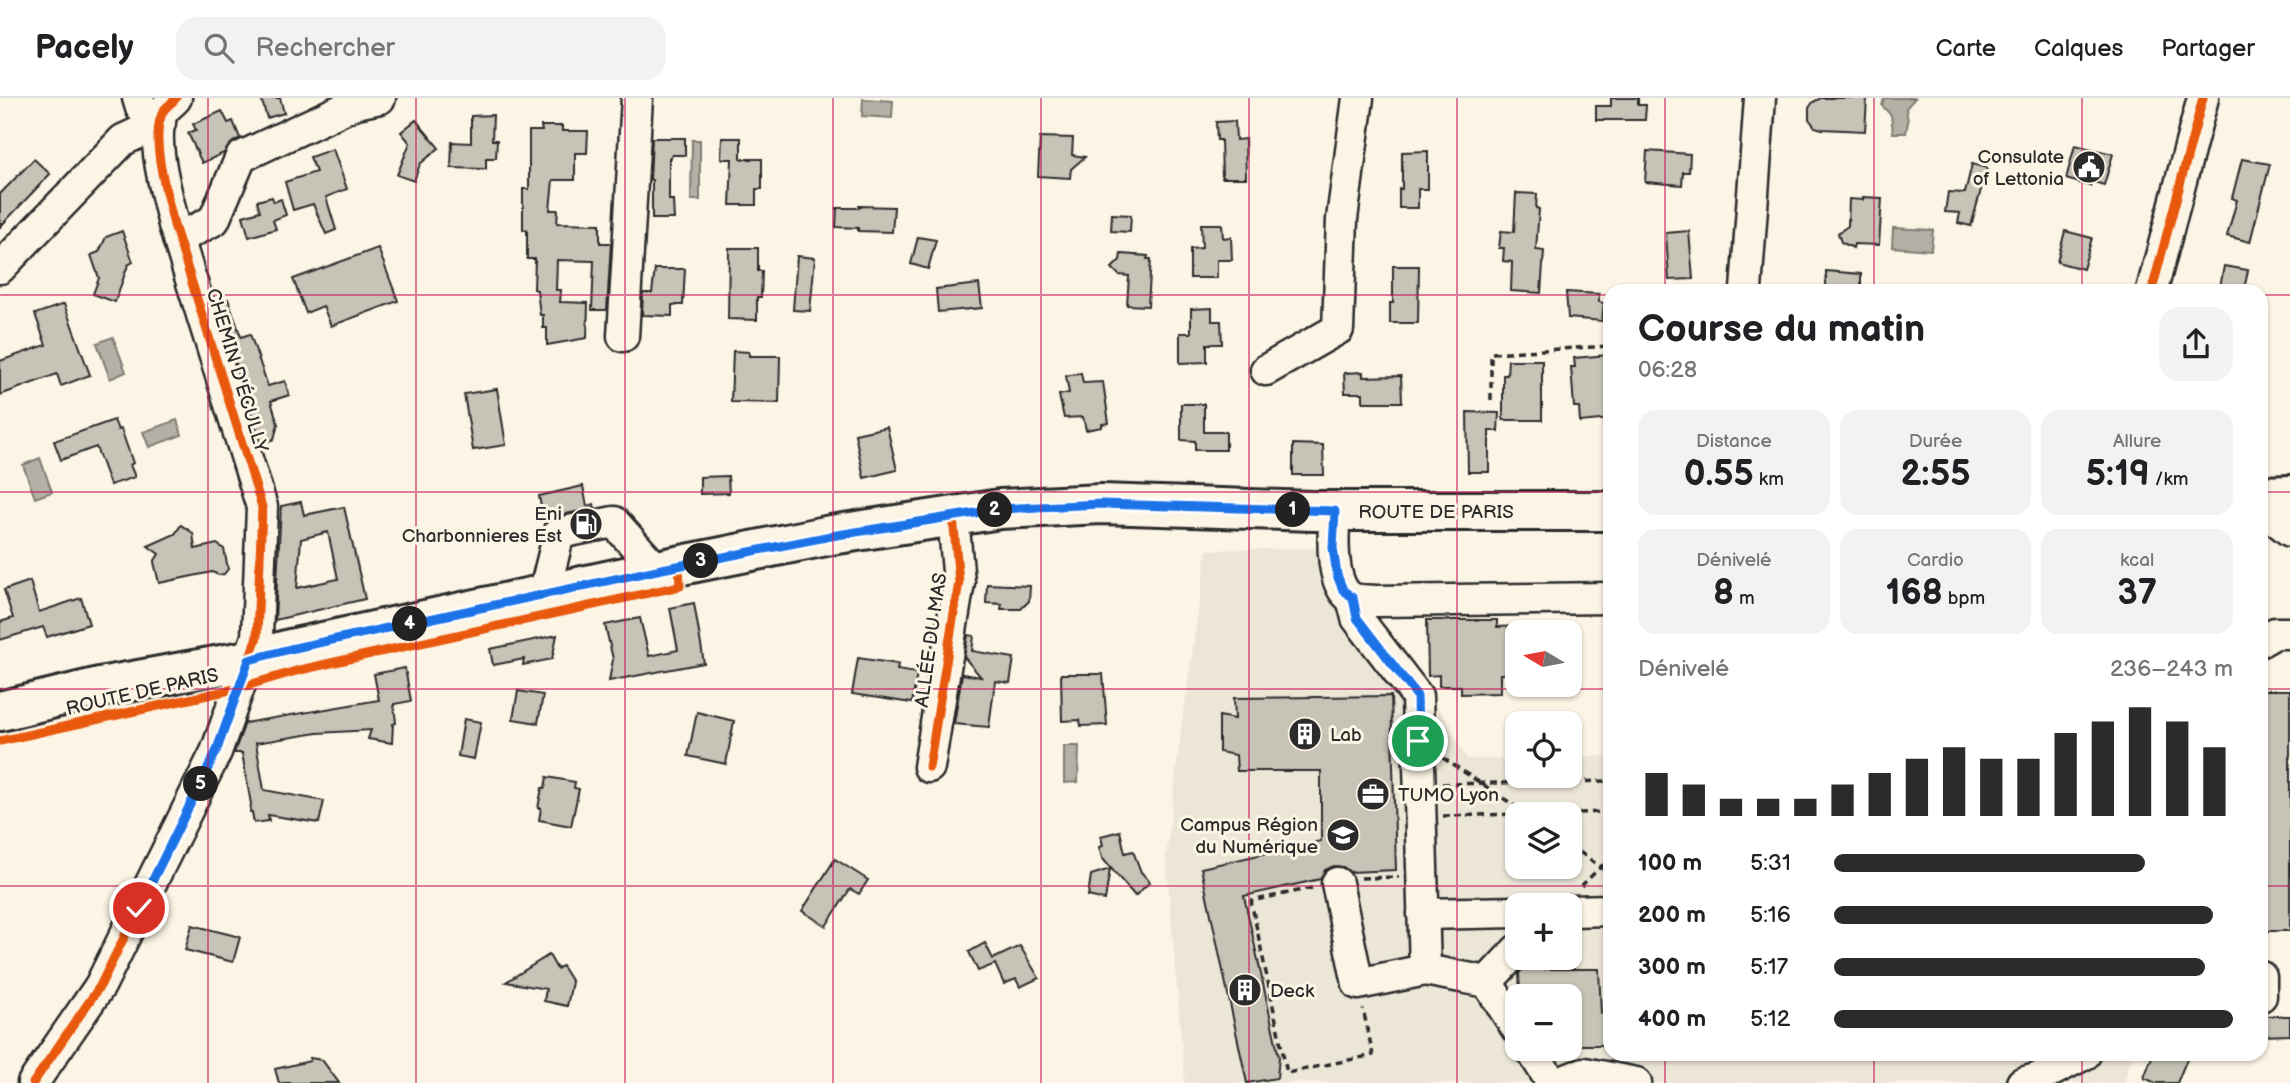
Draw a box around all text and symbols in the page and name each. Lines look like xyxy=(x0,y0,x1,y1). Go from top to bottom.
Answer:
search box xyxy=(176,17,666,80)
text: Pacely xyxy=(35,28,134,68)
icon: search xyxy=(200,29,238,67)
text: Rechercher xyxy=(256,33,395,64)
text: Carte xyxy=(1936,34,1996,63)
text: Calques xyxy=(2034,34,2123,63)
text: Partager xyxy=(2161,34,2255,63)
place label: Consulate of Lettonia xyxy=(1973,146,2064,191)
public building icon: Consulate of Lettonia xyxy=(2070,148,2108,186)
street label: CHEMIN D'ÉCULLY xyxy=(201,285,274,456)
text: Course du matin xyxy=(1638,307,1925,352)
button: share xyxy=(2159,307,2233,381)
text: 06:28 xyxy=(1638,356,1697,384)
text: Distance xyxy=(1696,430,1772,453)
text: Durée xyxy=(1909,430,1962,453)
text: Allure xyxy=(2113,430,2161,453)
text: 0.55 xyxy=(1684,453,1754,496)
text: 2:55 xyxy=(1901,453,1970,496)
text: 5:19 xyxy=(2086,453,2150,496)
text: km xyxy=(1754,468,1784,491)
text: /km xyxy=(2150,468,2188,491)
pin: 2 xyxy=(978,492,1012,528)
pin: 1 xyxy=(1276,492,1310,528)
text: 2 xyxy=(989,498,1000,521)
text: 1 xyxy=(1289,498,1297,521)
street label: ROUTE DE PARIS xyxy=(1358,501,1514,524)
place label: Eni Charbonnieres Est xyxy=(402,503,562,548)
fuel station icon: Eni Charbonnieres Est xyxy=(567,505,605,543)
pin: 3 xyxy=(684,544,718,578)
text: 3 xyxy=(695,549,706,572)
text: Dénivelé xyxy=(1696,549,1771,572)
text: Cardio xyxy=(1907,549,1964,572)
text: kcal xyxy=(2120,549,2154,572)
street label: ALLÉE DU MAS xyxy=(910,571,952,709)
text: 8 xyxy=(1713,572,1734,615)
text: 168 xyxy=(1886,572,1943,615)
text: 37 xyxy=(2117,572,2157,615)
text: m xyxy=(1734,587,1755,610)
text: bpm xyxy=(1943,587,1985,610)
pin: 4 xyxy=(392,606,428,642)
text: 4 xyxy=(404,612,415,635)
north arrow xyxy=(1505,620,1582,696)
map controls xyxy=(1505,620,1582,1061)
text: Dénivelé xyxy=(1638,655,1729,683)
text: 236–243 m xyxy=(2110,655,2233,683)
street label: ROUTE DE PARIS xyxy=(64,664,221,721)
pin xyxy=(1388,711,1448,771)
button: locate xyxy=(1505,711,1582,788)
building icon: Lab xyxy=(1286,715,1324,753)
icon: arrive xyxy=(1399,722,1437,760)
place label: Lab xyxy=(1330,724,1362,747)
pin: 5 xyxy=(184,766,218,802)
text: 5 xyxy=(195,772,206,795)
office icon: TUMO Lyon xyxy=(1354,775,1392,813)
place label: TUMO Lyon xyxy=(1398,784,1499,807)
button: layers xyxy=(1505,802,1582,879)
place label: Campus Région du Numérique xyxy=(1180,814,1318,859)
school or university icon: Campus Région du Numérique xyxy=(1324,816,1362,854)
text: 100 m xyxy=(1638,849,1702,877)
text: 5:31 xyxy=(1750,849,1791,877)
pin xyxy=(109,878,169,938)
icon: check xyxy=(120,889,158,927)
button: + xyxy=(1505,893,1582,970)
text: 200 m xyxy=(1638,901,1706,929)
text: 5:16 xyxy=(1750,901,1791,929)
text: 300 m xyxy=(1638,953,1706,981)
text: 5:17 xyxy=(1750,953,1788,981)
building icon: Deck xyxy=(1226,971,1264,1009)
place label: Deck xyxy=(1270,980,1315,1003)
button: − xyxy=(1505,984,1582,1061)
text: 400 m xyxy=(1638,1005,1706,1033)
text: 5:12 xyxy=(1750,1005,1790,1033)

